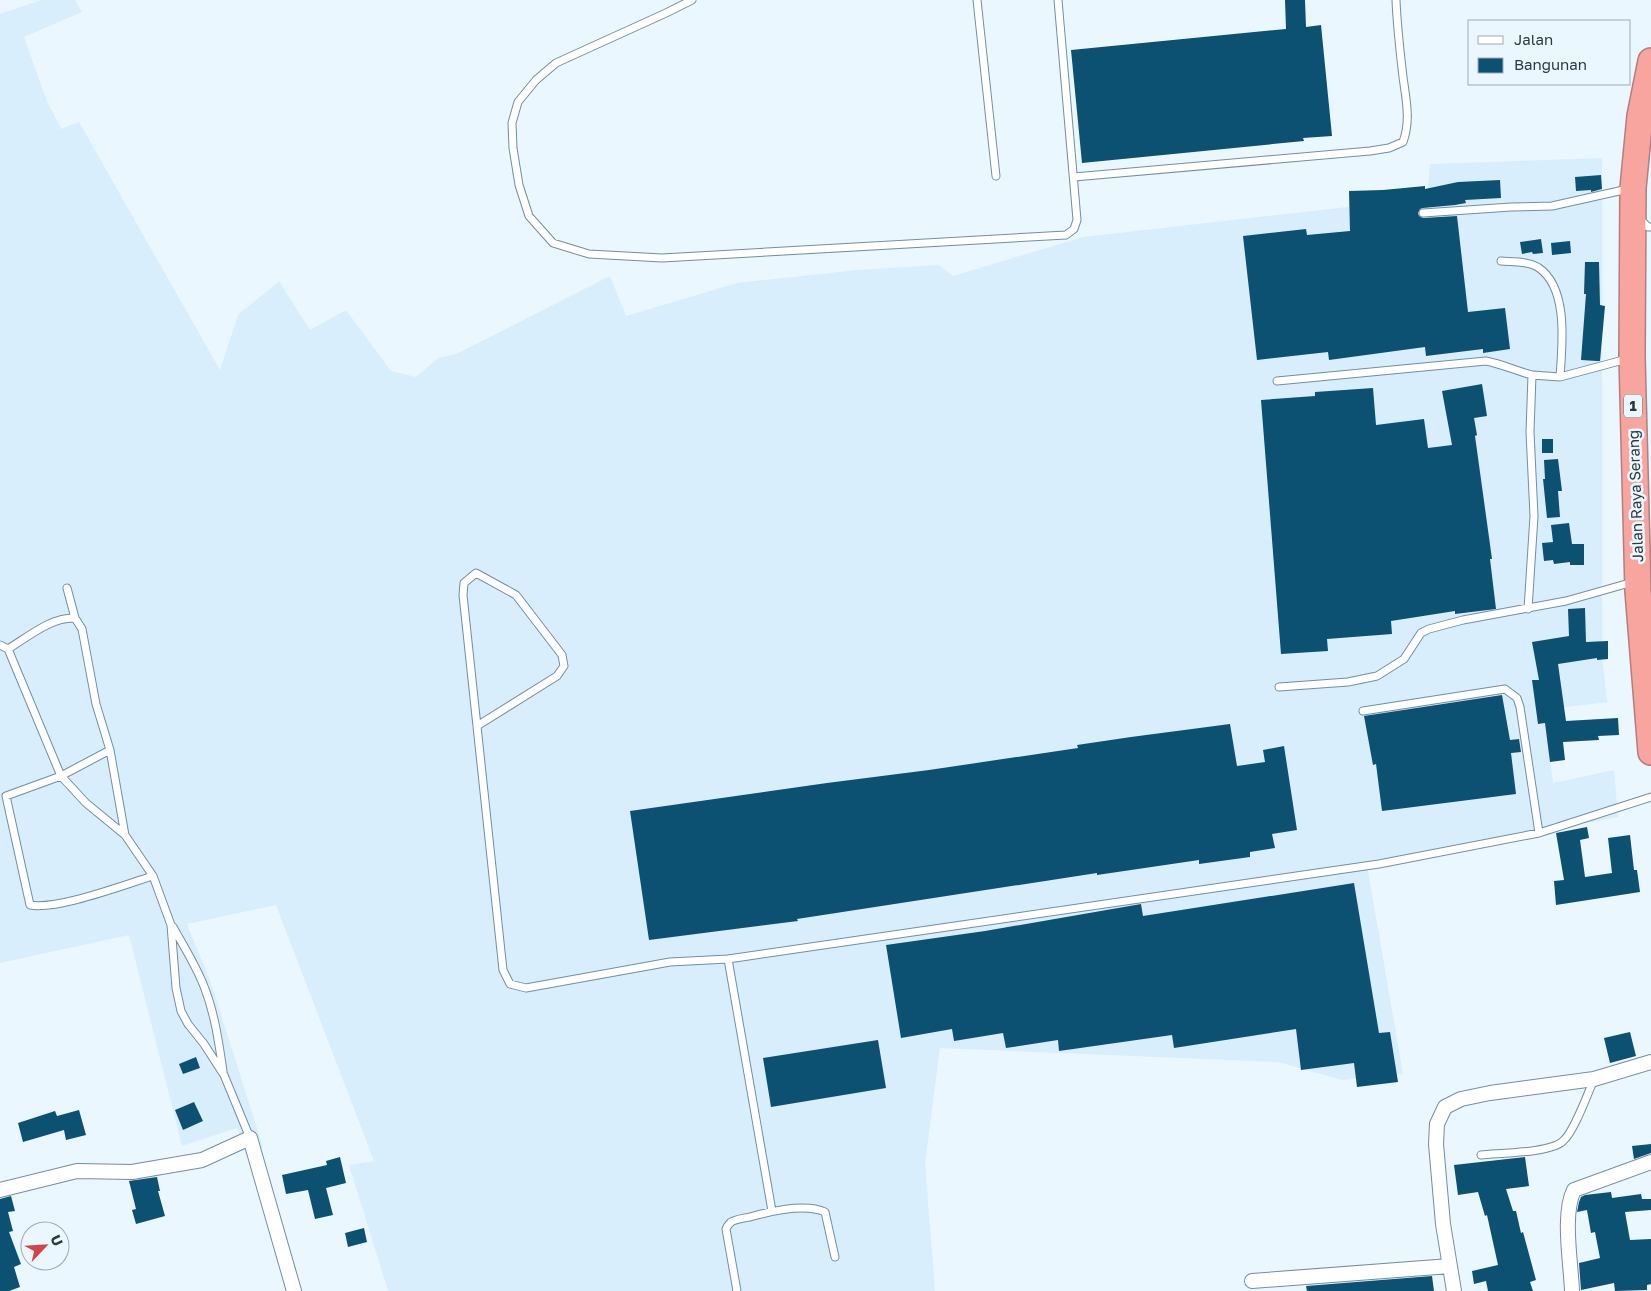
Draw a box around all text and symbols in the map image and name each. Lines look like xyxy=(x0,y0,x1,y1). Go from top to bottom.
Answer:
legend xyxy=(1468,20,1631,85)
text: Jalan xyxy=(1514,30,1553,48)
text: Bangunan xyxy=(1514,55,1587,73)
road number: 1 xyxy=(1624,394,1642,418)
street label: Jalan Raya Serang xyxy=(1624,430,1646,563)
north arrow xyxy=(20,1221,70,1271)
text: U xyxy=(47,1232,67,1249)

